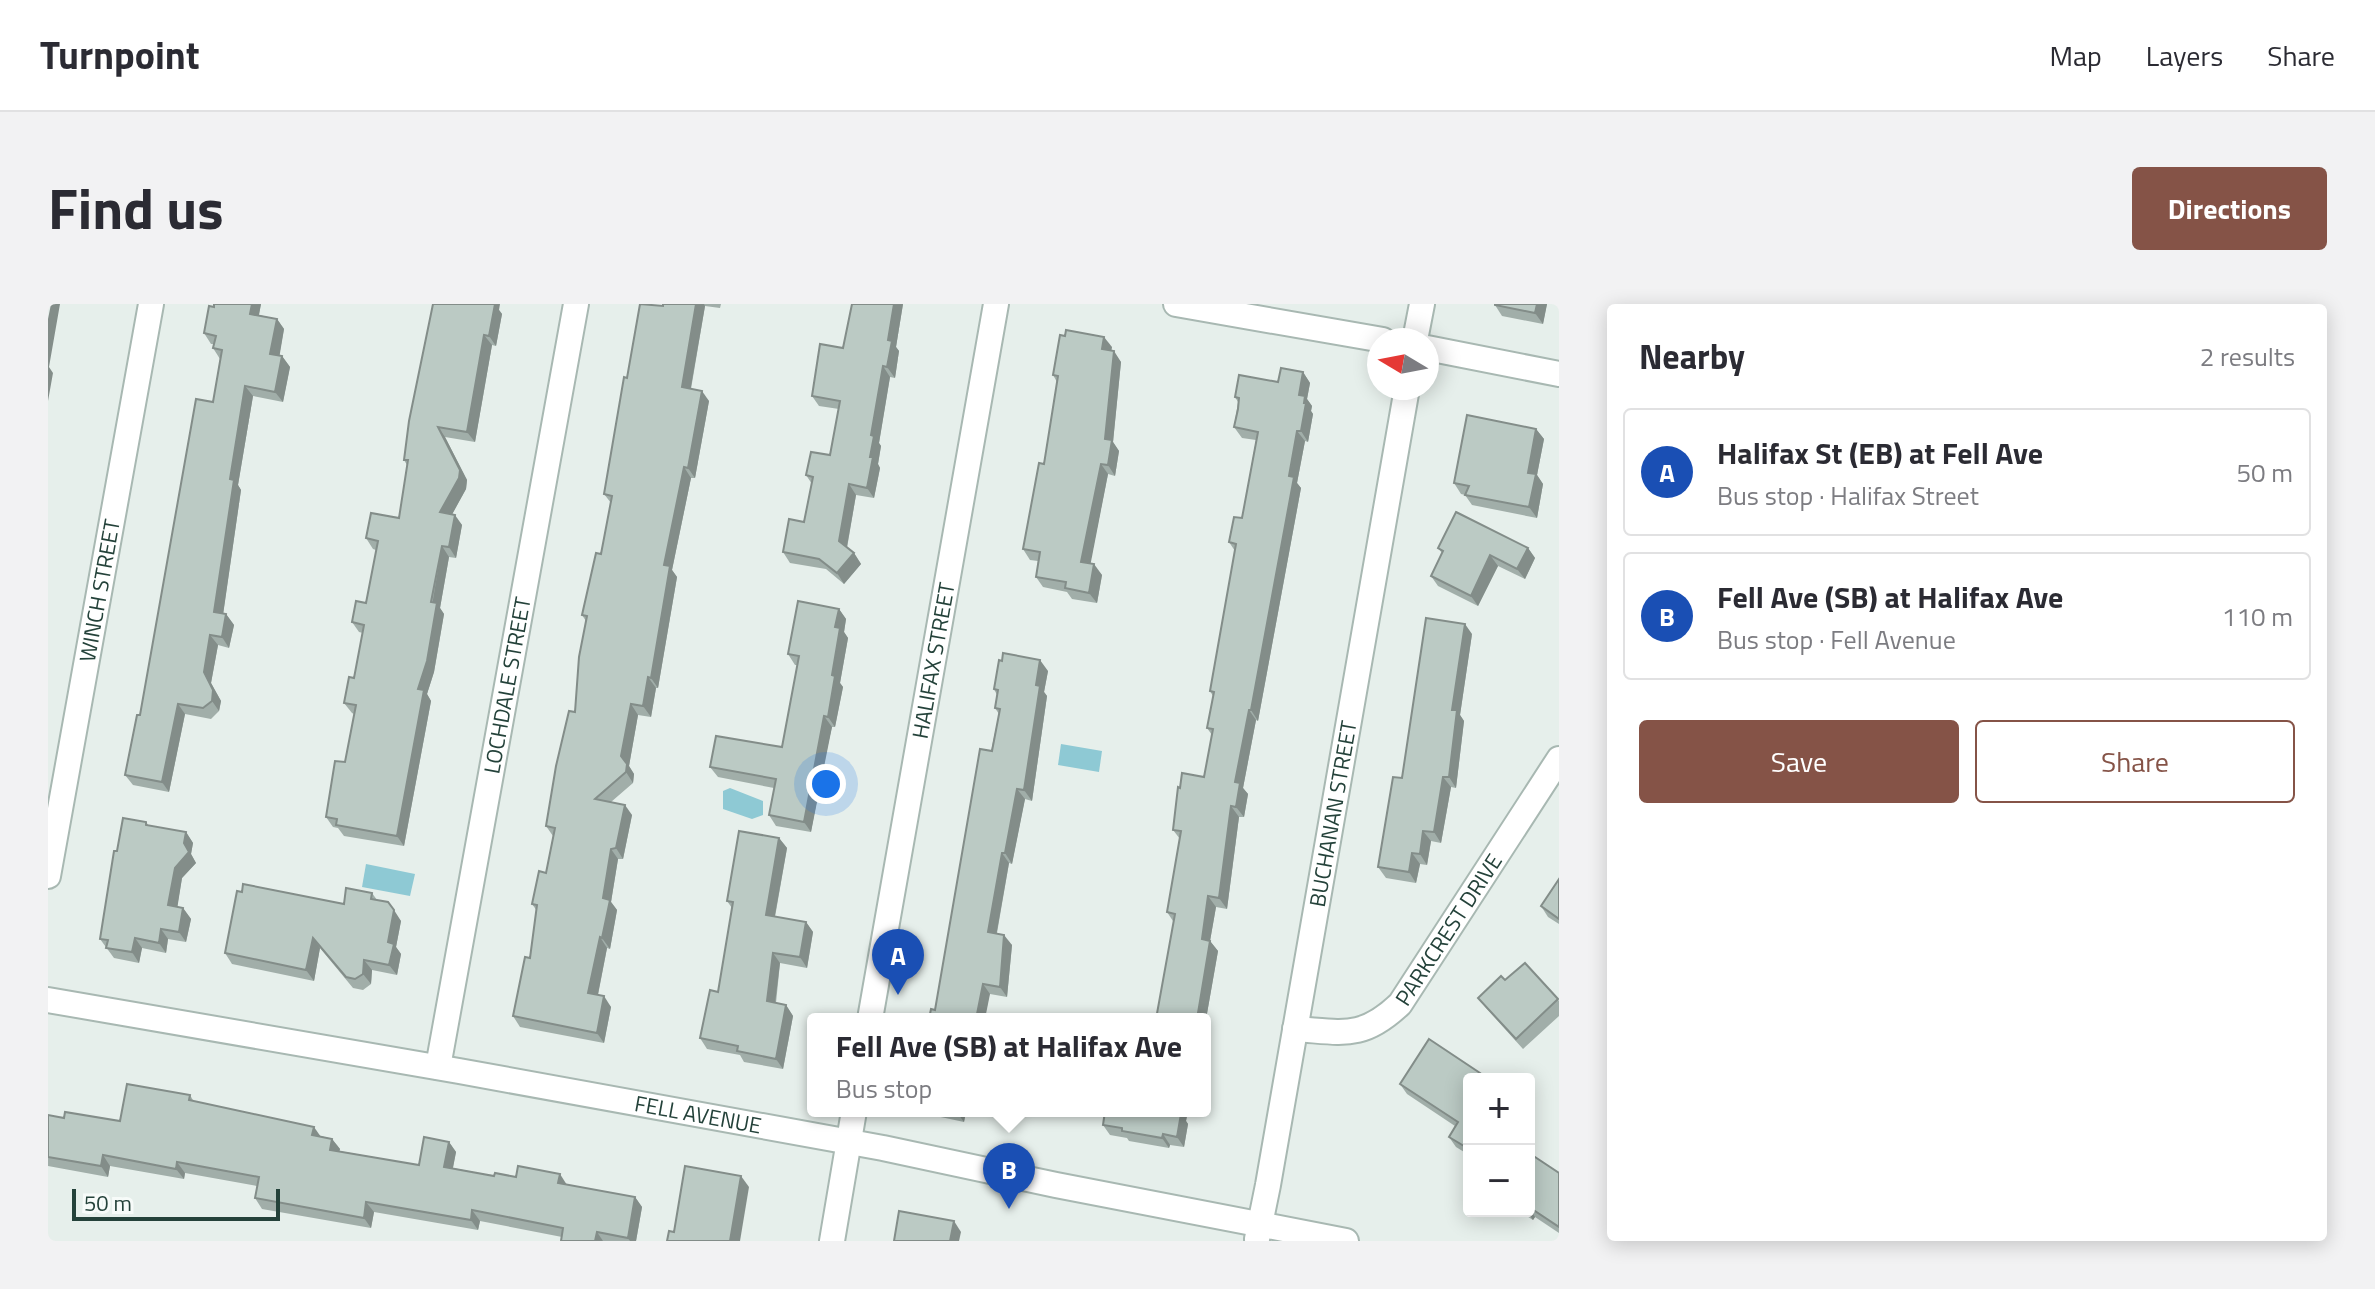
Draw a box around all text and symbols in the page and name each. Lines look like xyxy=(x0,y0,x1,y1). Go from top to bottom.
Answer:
text: Turnpoint xyxy=(40,26,200,84)
text: Map xyxy=(2049,34,2102,77)
text: Layers xyxy=(2146,34,2223,77)
text: Share xyxy=(2267,34,2335,77)
text: Find us xyxy=(48,166,224,251)
button: Directions xyxy=(2132,167,2327,250)
north arrow xyxy=(1367,328,1439,400)
text: Nearby xyxy=(1639,330,1745,382)
text: 2 results xyxy=(2200,337,2295,376)
text: Halifax St (EB) at Fell Ave xyxy=(1717,430,2043,476)
text: A xyxy=(1659,453,1675,492)
text: 50 m xyxy=(2236,453,2293,492)
text: Bus stop · Halifax Street xyxy=(1717,476,1979,515)
street label: WINCH STREET xyxy=(70,516,129,665)
text: Fell Ave (SB) at Halifax Ave xyxy=(1717,574,2063,620)
street label: HALIFAX STREET xyxy=(903,579,964,741)
street label: LOCHDALE STREET xyxy=(474,594,540,776)
text: B xyxy=(1659,597,1675,636)
text: 110 m xyxy=(2222,597,2293,636)
text: Bus stop · Fell Avenue xyxy=(1717,620,1956,659)
street label: BUCHANAN STREET xyxy=(1300,718,1366,909)
button: Save xyxy=(1639,720,1959,803)
button: Share xyxy=(1975,720,2295,803)
your location xyxy=(806,764,846,804)
street label: PARKCREST DRIVE xyxy=(1386,847,1510,1012)
pin: A xyxy=(872,929,924,995)
popup xyxy=(807,1013,1211,1117)
text: Fell Ave (SB) at Halifax Ave xyxy=(836,1023,1182,1069)
text: Bus stop xyxy=(836,1069,932,1108)
map controls xyxy=(1463,1073,1535,1217)
button: + xyxy=(1463,1073,1535,1145)
street label: FELL AVENUE xyxy=(632,1086,764,1143)
pin: B xyxy=(983,1143,1035,1209)
button: − xyxy=(1463,1145,1535,1217)
scale bar xyxy=(72,1185,280,1221)
text: 50 m xyxy=(84,1186,132,1220)

